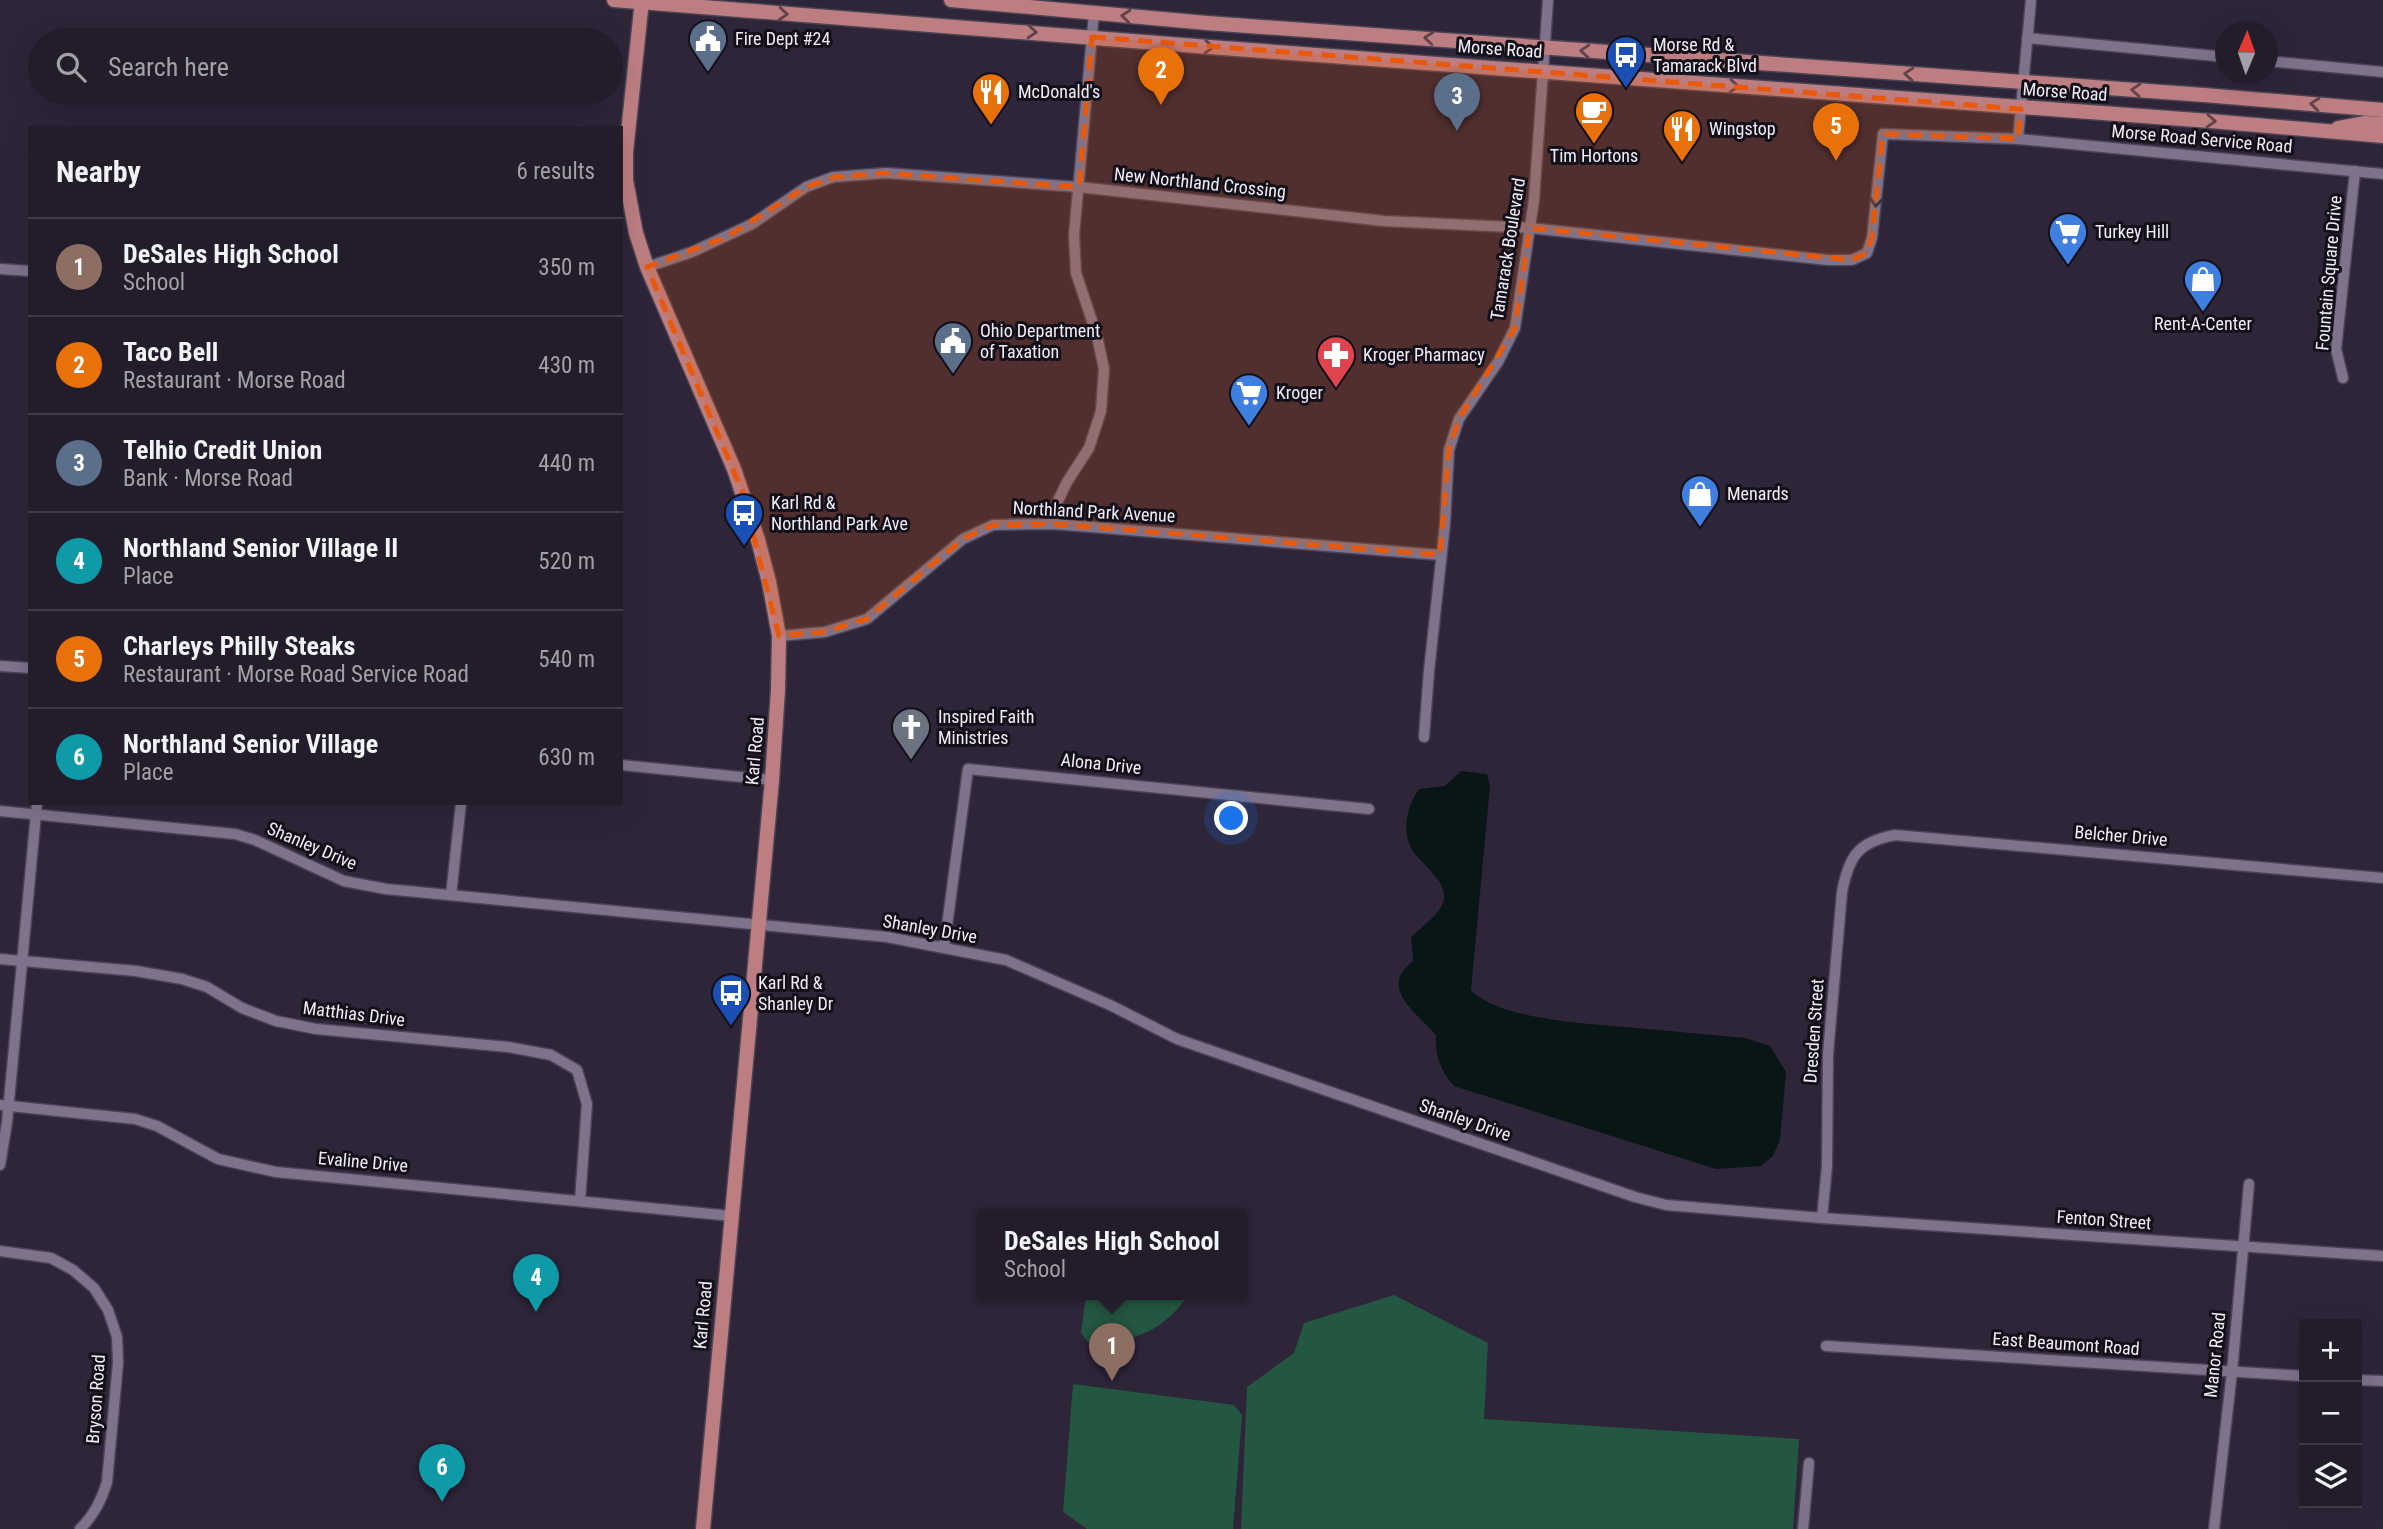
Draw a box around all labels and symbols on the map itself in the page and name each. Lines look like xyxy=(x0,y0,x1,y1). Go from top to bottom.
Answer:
one-way arrow xyxy=(777,6,788,21)
one-way arrow xyxy=(1120,8,1132,23)
public building icon: Fire Dept #24 xyxy=(687,18,729,73)
north arrow xyxy=(2215,21,2278,84)
one-way arrow xyxy=(1026,24,1037,39)
place label: Fire Dept #24 xyxy=(735,28,830,49)
one-way arrow xyxy=(1423,31,1434,46)
bus stop icon: Morse Rd & Tamarack Blvd xyxy=(1605,34,1647,89)
place label: Morse Rd & Tamarack Blvd xyxy=(1653,34,1757,76)
street label: Morse Road xyxy=(1457,35,1543,62)
one-way arrow xyxy=(1204,39,1215,54)
one-way arrow xyxy=(1579,44,1590,59)
pin: 2 xyxy=(1138,47,1184,105)
one-way arrow xyxy=(1903,67,1914,82)
restaurant icon: McDonald's xyxy=(970,71,1012,126)
pin: 3 xyxy=(1434,73,1480,131)
one-way arrow xyxy=(1729,78,1740,93)
street label: Morse Road xyxy=(2022,78,2108,105)
place label: McDonald's xyxy=(1018,81,1100,102)
one-way arrow xyxy=(2130,83,2141,98)
cafe icon: Tim Hortons xyxy=(1573,90,1615,145)
one-way arrow xyxy=(2309,97,2320,112)
pin: 5 xyxy=(1813,103,1859,161)
restaurant icon: Wingstop xyxy=(1661,108,1703,163)
one-way arrow xyxy=(2206,113,2217,128)
place label: Wingstop xyxy=(1709,118,1776,139)
street label: Morse Road Service Road xyxy=(2111,120,2293,157)
place label: Tim Hortons xyxy=(1550,145,1638,166)
street label: New Northland Crossing xyxy=(1113,163,1287,202)
street label: Tamarack Boulevard xyxy=(1486,176,1529,322)
street label: Fountain Square Drive xyxy=(2311,195,2346,351)
one-way arrow xyxy=(1869,197,1884,208)
supermarket icon: Turkey Hill xyxy=(2047,211,2089,266)
place label: Turkey Hill xyxy=(2095,221,2169,242)
shop icon: Rent-A-Center xyxy=(2182,258,2224,313)
place label: Rent-A-Center xyxy=(2154,313,2252,334)
public building icon: Ohio Department of Taxation xyxy=(932,320,974,375)
place label: Ohio Department of Taxation xyxy=(980,320,1100,362)
pharmacy icon: Kroger Pharmacy xyxy=(1315,334,1357,389)
place label: Kroger Pharmacy xyxy=(1363,344,1485,365)
supermarket icon: Kroger xyxy=(1228,372,1270,427)
place label: Kroger xyxy=(1276,382,1323,403)
shop icon: Menards xyxy=(1679,473,1721,528)
place label: Menards xyxy=(1727,483,1789,504)
bus stop icon: Karl Rd & Northland Park Ave xyxy=(723,492,765,547)
place label: Karl Rd & Northland Park Ave xyxy=(771,492,908,534)
street label: Northland Park Avenue xyxy=(1012,497,1176,526)
church icon: Inspired Faith Ministries xyxy=(890,706,932,761)
place label: Inspired Faith Ministries xyxy=(938,706,1034,748)
street label: Karl Road xyxy=(741,716,768,786)
street label: Alona Drive xyxy=(1060,749,1142,778)
your location xyxy=(1214,801,1248,835)
street label: Shanley Drive xyxy=(264,817,360,874)
street label: Belcher Drive xyxy=(2074,821,2168,850)
street label: Shanley Drive xyxy=(881,910,979,947)
bus stop icon: Karl Rd & Shanley Dr xyxy=(710,972,752,1027)
place label: Karl Rd & Shanley Dr xyxy=(758,972,834,1014)
street label: Dresden Street xyxy=(1799,978,1828,1084)
street label: Matthias Drive xyxy=(302,997,406,1030)
street label: Shanley Drive xyxy=(1417,1094,1514,1145)
street label: Evaline Drive xyxy=(317,1147,409,1176)
street label: Fenton Street xyxy=(2056,1206,2152,1233)
pin: 4 xyxy=(513,1254,559,1312)
street label: Karl Road xyxy=(689,1280,716,1350)
street label: Manor Road xyxy=(2200,1311,2229,1399)
pin: 1 xyxy=(1089,1323,1135,1381)
street label: East Beaumont Road xyxy=(1992,1328,2140,1359)
street label: Bryson Road xyxy=(82,1354,109,1444)
pin: 6 xyxy=(419,1444,465,1502)

